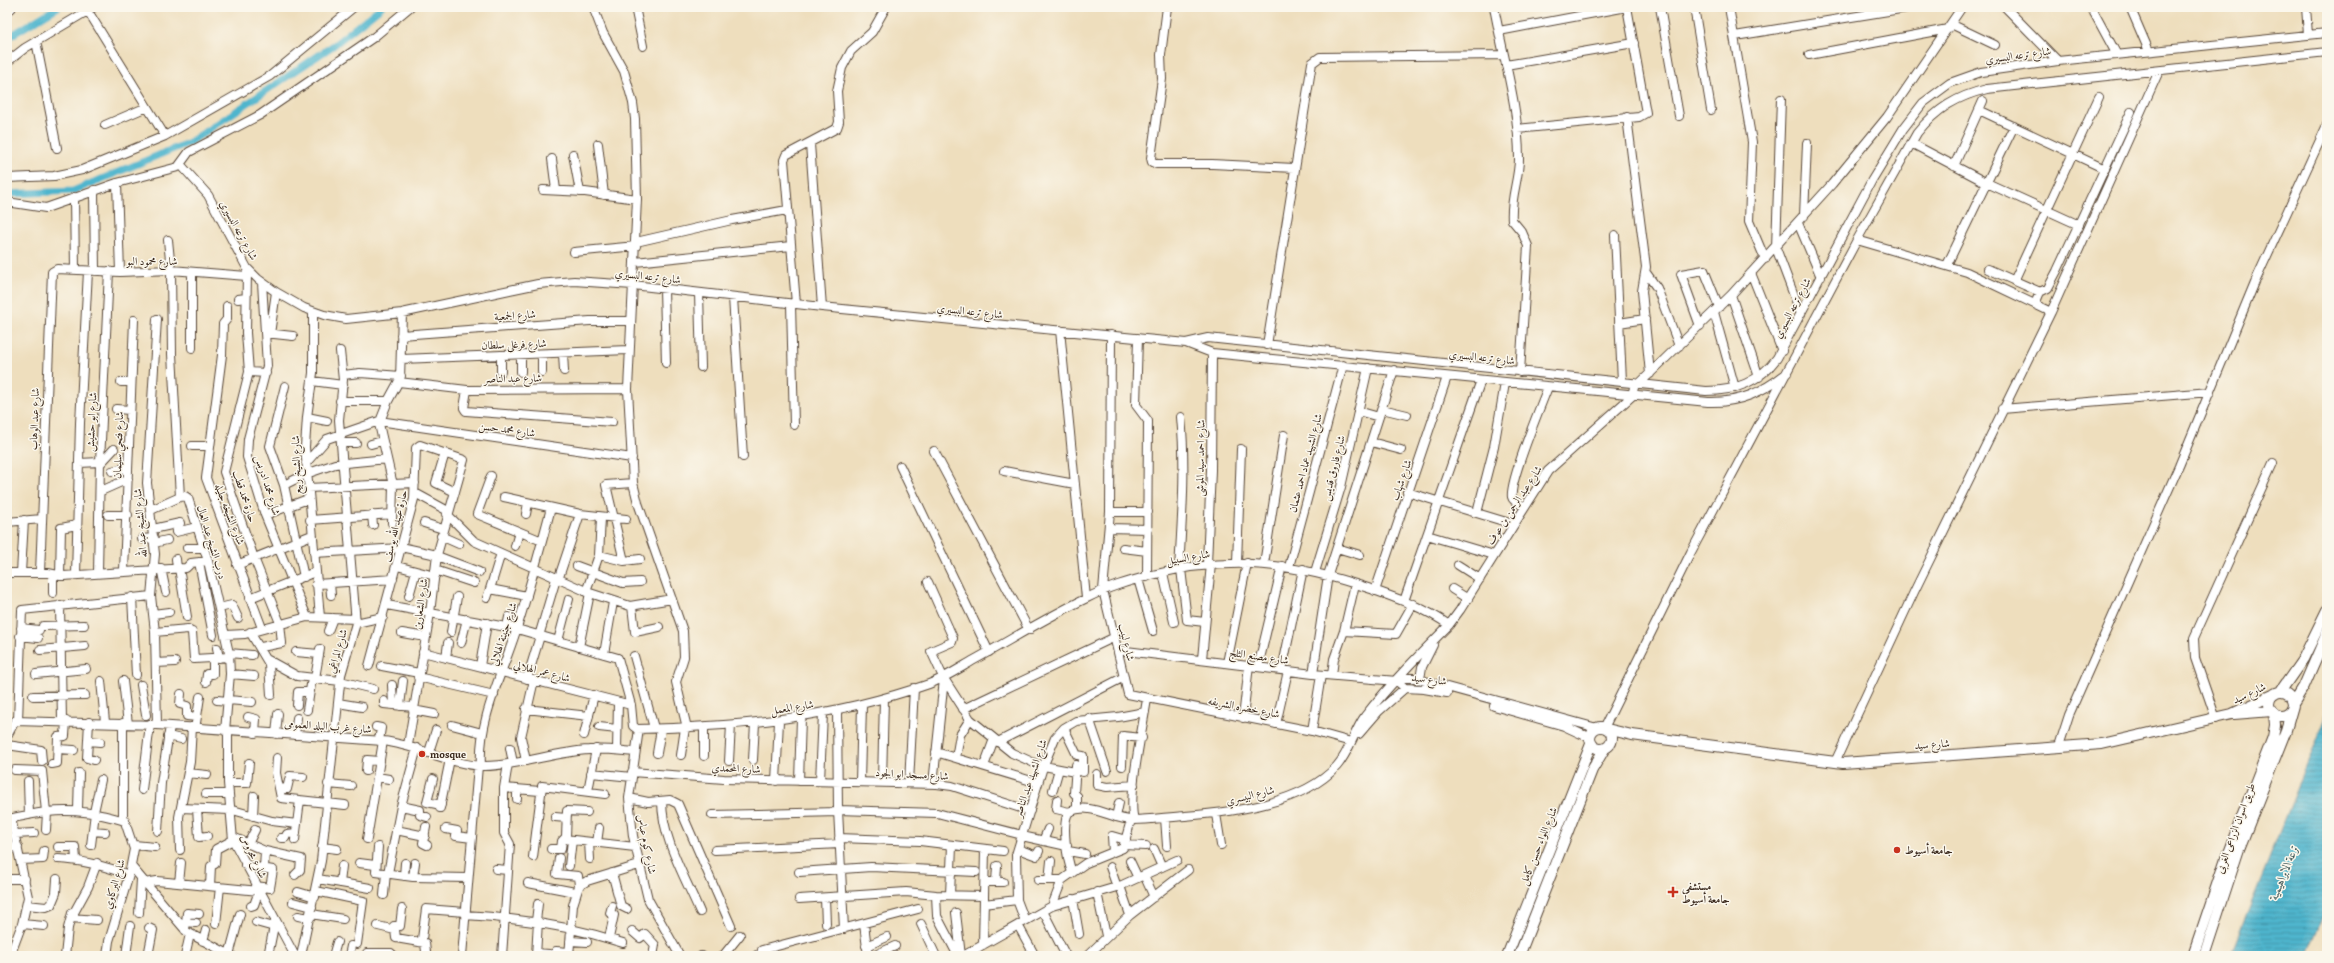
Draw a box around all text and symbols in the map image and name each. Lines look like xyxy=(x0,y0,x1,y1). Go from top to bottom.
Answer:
street label: شارع ترعه البسيري xyxy=(1984,43,2052,70)
street label: شارع ترعه البسيري xyxy=(214,198,261,264)
street label: شارع محمود البو xyxy=(125,254,178,271)
street label: شارع ترعه البسيري xyxy=(614,266,682,289)
street label: شارع ترعه البسيري xyxy=(1770,275,1816,342)
street label: شارع ترعه البسيري xyxy=(936,301,1004,324)
street label: شارع الجمعية xyxy=(494,307,536,326)
street label: شارع فرغلى سلطان xyxy=(481,336,547,355)
street label: شارع ترعه البسيري xyxy=(1448,347,1516,370)
street label: شارع عبد الناصر xyxy=(483,370,542,389)
street label: شارع عبد الوهاب xyxy=(26,388,45,451)
street label: شارع ابو حشيش xyxy=(82,392,103,452)
street label: شارع فتحي سليمان xyxy=(110,411,130,479)
street label: شارع الشهيد عماد احمد عثمان xyxy=(1285,412,1328,515)
street label: شارع محمد حسن xyxy=(477,418,536,443)
street label: شارع احمد سيد الموشى xyxy=(1192,419,1211,497)
street label: شارع فاروق قديس xyxy=(1318,434,1351,503)
street label: شارع الشيخ ربيع xyxy=(288,435,308,495)
street label: شارع محمد ادريس xyxy=(249,453,284,518)
street label: شارع شهاب xyxy=(1387,457,1417,504)
street label: شارع عبد الرحمن بن عوف xyxy=(1483,463,1547,549)
street label: حارة محمد قطب xyxy=(229,468,260,525)
street label: شارع الشيخه جليله xyxy=(209,481,248,548)
street label: شارع الشيخ عبد الله xyxy=(128,487,154,558)
street label: حارة عبيد الله يوسف xyxy=(378,488,411,564)
street label: درب الشيخ عبد العال xyxy=(190,503,230,582)
street label: شارع السبيل xyxy=(1165,546,1212,571)
street label: شارع الشعارين xyxy=(409,578,433,631)
street label: شارع جنينة الهلالي xyxy=(486,601,523,668)
street label: شارع لبيب xyxy=(1113,622,1138,663)
street label: شارع المراغي xyxy=(324,627,353,676)
street label: شارع مصنع الثلج xyxy=(1228,645,1290,671)
street label: شارع عمر الهلالي xyxy=(511,657,572,688)
street label: شارع سيد xyxy=(1410,670,1447,691)
street label: شارع سيد xyxy=(2230,679,2269,710)
street label: شارع خضره الشريفه xyxy=(1206,693,1281,724)
street label: شارع المعمل xyxy=(769,697,815,720)
street label: شارع غرب البلد العمومى xyxy=(284,716,372,739)
street label: شارع سيد xyxy=(1914,736,1950,755)
street label: شارع الشهيد عبد الناصر xyxy=(1010,737,1053,821)
place label: mosque xyxy=(430,747,466,762)
marker: mosque xyxy=(417,749,427,759)
street label: شارع المحمدي xyxy=(711,760,761,779)
street label: شارع مسجد ابو الجود xyxy=(875,765,949,786)
street label: طريق اسوان الزراعى الغربى xyxy=(2212,781,2259,876)
street label: شارع البيسري xyxy=(1224,782,1276,811)
street label: شارع اللواء حسن كامل xyxy=(1516,805,1563,888)
street label: شارع كوم عباس xyxy=(631,813,660,876)
street label: شارع محروس xyxy=(235,832,270,882)
place label: جامعة أسيوط xyxy=(1905,842,1953,858)
water label: ترعة الابراهيمية xyxy=(2265,842,2302,903)
marker: جامعة أسيوط xyxy=(1892,845,1902,855)
street label: شارع البركاوي xyxy=(100,857,131,911)
place label: مستشفی جامعة أسيوط xyxy=(1681,879,1730,907)
marker: مستشفی جامعة أسيوط xyxy=(1667,886,1679,898)

